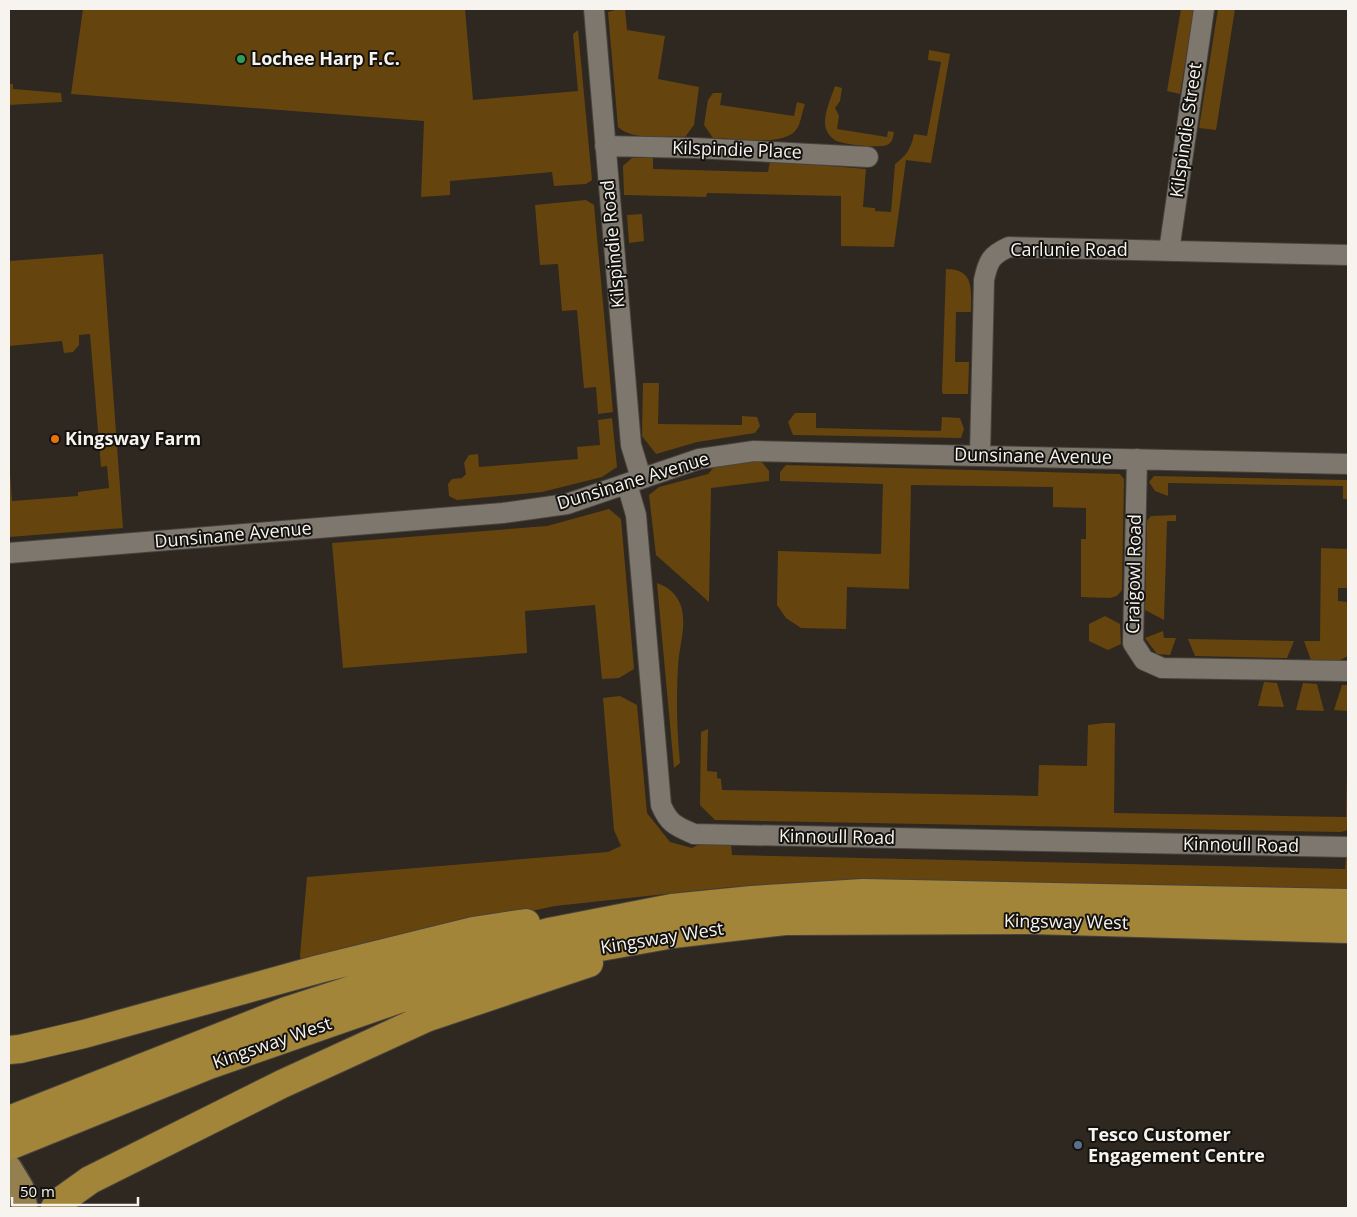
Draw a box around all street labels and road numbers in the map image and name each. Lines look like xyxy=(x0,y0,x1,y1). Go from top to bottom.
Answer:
street label: Kilspindie Street xyxy=(1164,61,1206,199)
street label: Kilspindie Place xyxy=(672,135,802,163)
street label: Kilspindie Road xyxy=(594,179,630,309)
street label: Carlunie Road xyxy=(1010,237,1128,261)
street label: Dunsinane Avenue xyxy=(954,442,1112,468)
street label: Dunsinane Avenue xyxy=(554,446,712,515)
street label: Craigowl Road xyxy=(1120,514,1146,634)
street label: Dunsinane Avenue xyxy=(153,515,313,553)
street label: Kinnoull Road xyxy=(779,823,895,849)
street label: Kinnoull Road xyxy=(1183,831,1299,857)
street label: Kingsway West xyxy=(1004,908,1128,934)
street label: Kingsway West xyxy=(599,915,725,959)
street label: Kingsway West xyxy=(209,1010,334,1074)

